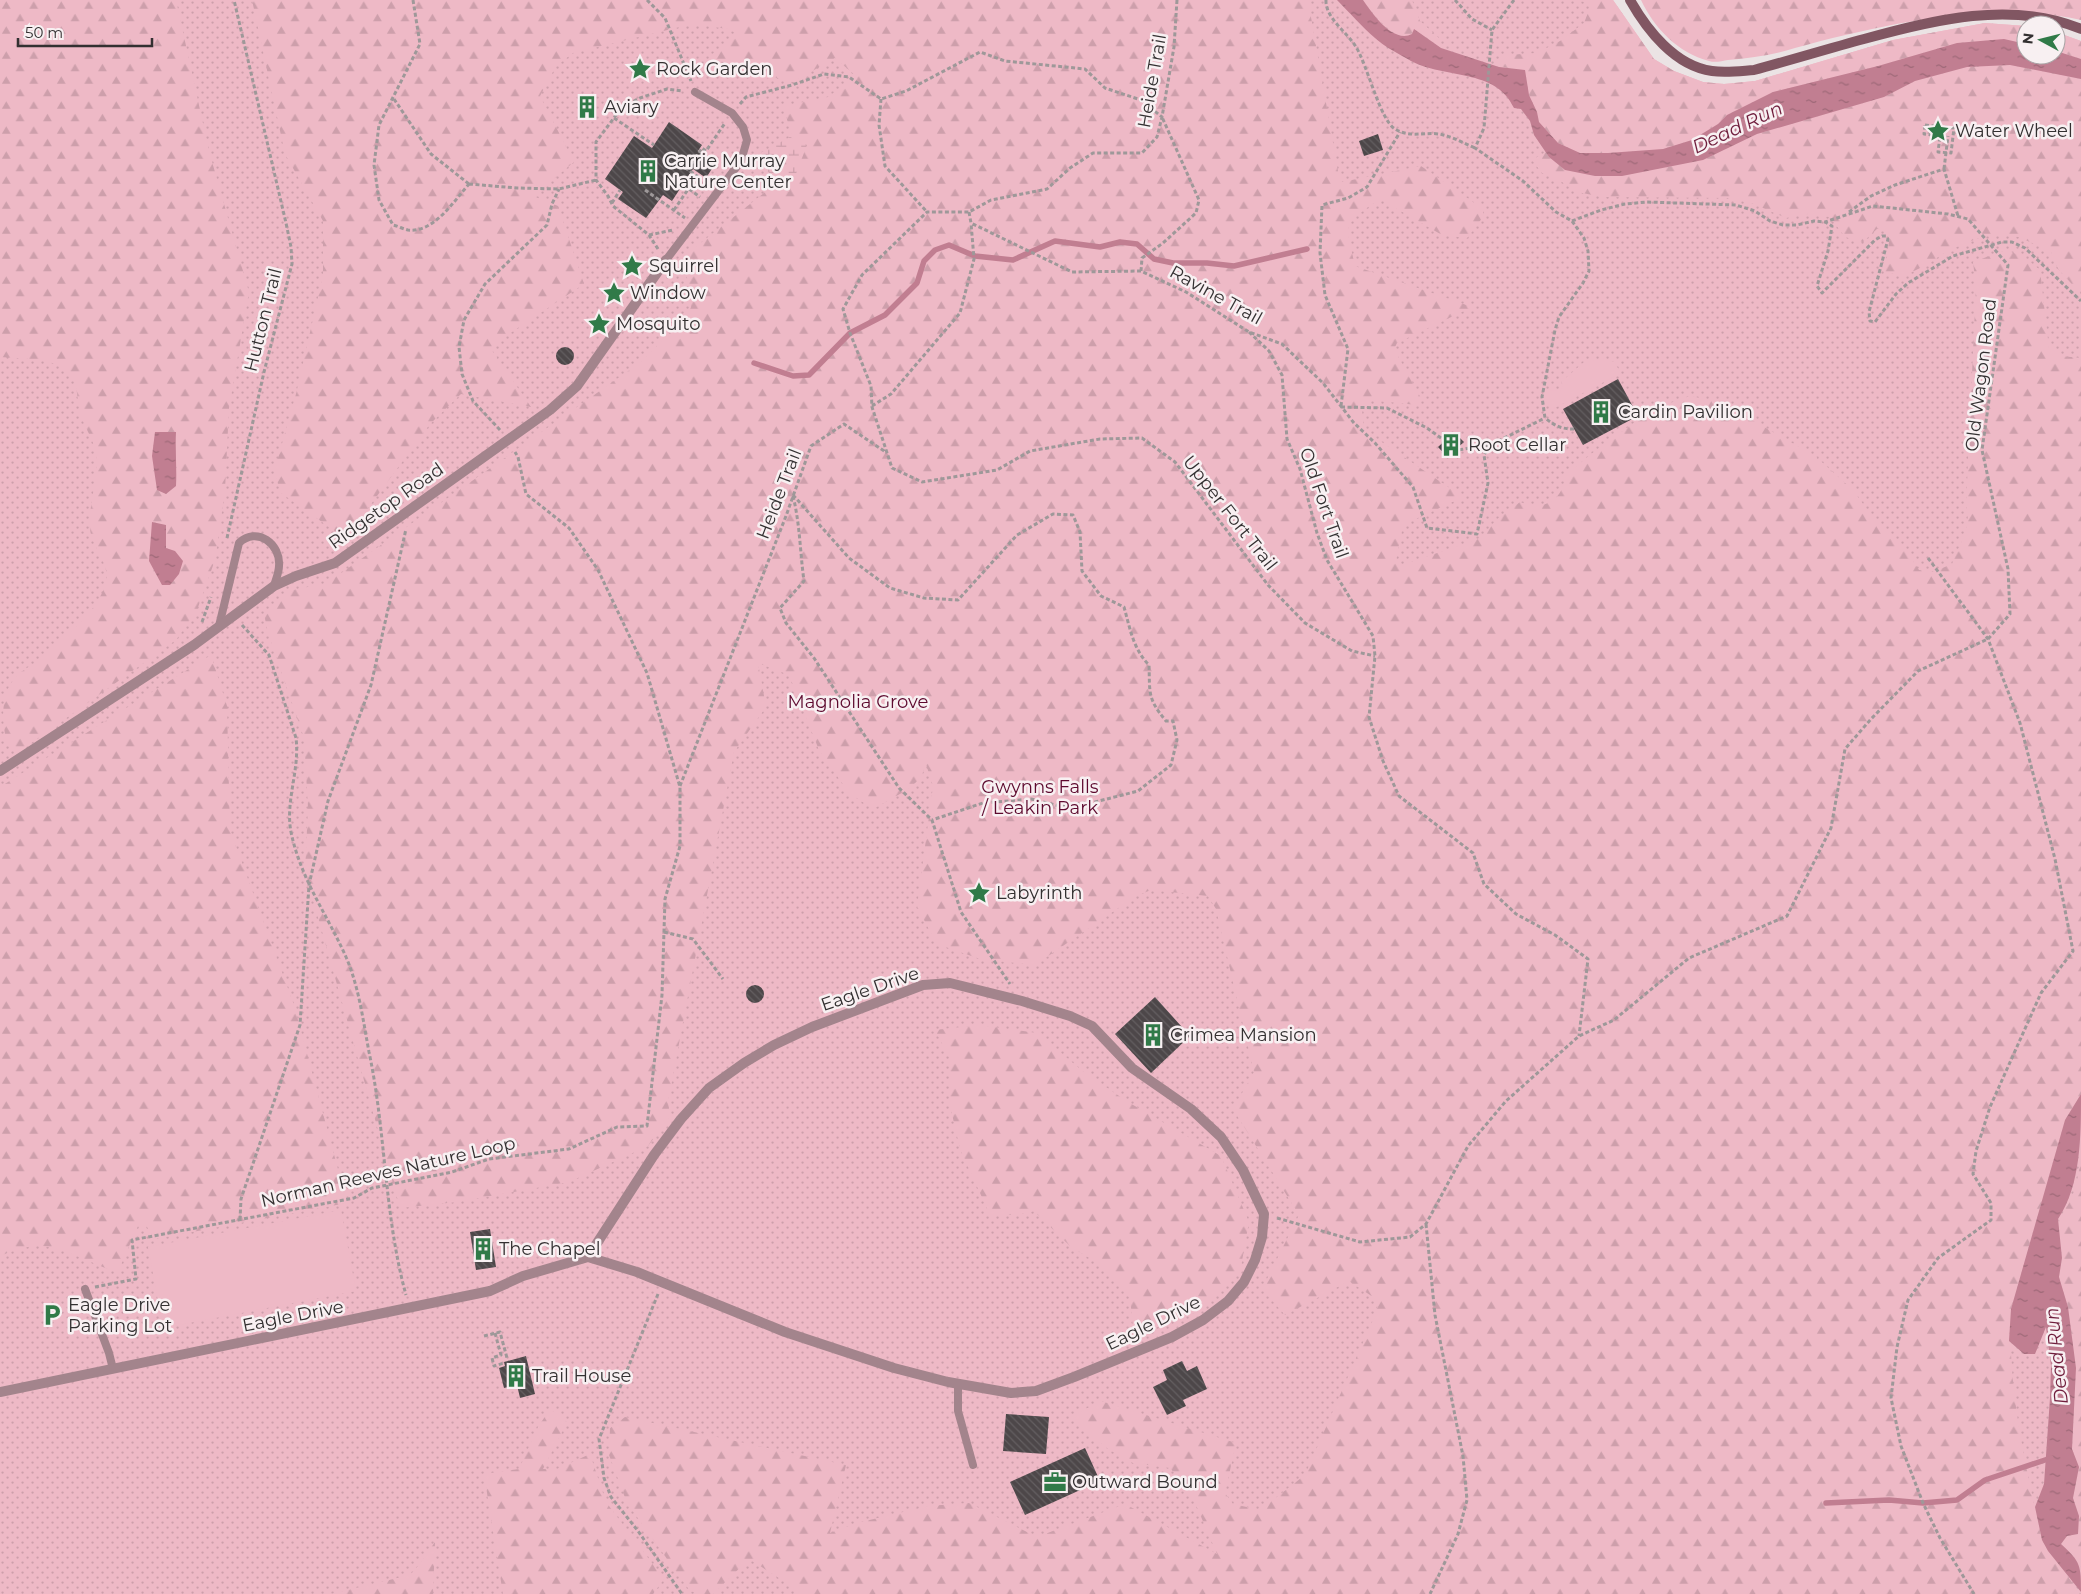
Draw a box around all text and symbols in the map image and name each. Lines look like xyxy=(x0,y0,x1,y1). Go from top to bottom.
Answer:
scale bar xyxy=(18,15,151,47)
north arrow xyxy=(2016,15,2066,65)
text: 50 m xyxy=(25,23,63,42)
street label: Heide Trail xyxy=(1133,32,1171,130)
text: N xyxy=(2018,32,2038,45)
place icon: Rock Garden xyxy=(627,56,653,82)
place label: Rock Garden xyxy=(656,58,773,80)
building icon: Aviary xyxy=(574,94,600,120)
place label: Aviary xyxy=(604,96,659,118)
water label: Dead Run xyxy=(1688,96,1786,158)
place icon: Water Wheel xyxy=(1925,118,1951,144)
place label: Water Wheel xyxy=(1955,120,2073,142)
place label: Carrie Murray Nature Center xyxy=(664,150,792,193)
building icon: Carrie Murray Nature Center xyxy=(635,158,661,184)
place icon: Squirrel xyxy=(619,253,645,279)
place label: Squirrel xyxy=(649,255,719,277)
street label: Ravine Trail xyxy=(1166,261,1266,329)
street label: Hutton Trail xyxy=(240,266,286,374)
place icon: Window xyxy=(601,280,627,306)
place label: Window xyxy=(630,282,706,304)
street label: Old Wagon Road xyxy=(1961,297,2001,453)
place icon: Mosquito xyxy=(586,311,612,337)
place label: Mosquito xyxy=(616,313,701,335)
building icon: Cardin Pavilion xyxy=(1588,399,1614,425)
place label: Cardin Pavilion xyxy=(1618,401,1753,423)
building icon: Root Cellar xyxy=(1438,432,1464,458)
place label: Root Cellar xyxy=(1468,434,1566,456)
street label: Old Fort Trail xyxy=(1295,445,1353,561)
street label: Heide Trail xyxy=(752,446,806,542)
street label: Upper Fort Trail xyxy=(1178,451,1282,575)
street label: Ridgetop Road xyxy=(324,458,448,554)
park label: Magnolia Grove xyxy=(788,691,929,713)
park label: Gwynns Falls / Leakin Park xyxy=(981,776,1099,819)
place icon: Labyrinth xyxy=(966,880,992,906)
place label: Labyrinth xyxy=(996,882,1082,904)
street label: Eagle Drive xyxy=(818,962,922,1016)
building icon: Crimea Mansion xyxy=(1140,1022,1166,1048)
place label: Crimea Mansion xyxy=(1170,1024,1317,1046)
street label: Norman Reeves Nature Loop xyxy=(259,1132,517,1212)
building icon: The Chapel xyxy=(470,1236,496,1262)
place label: The Chapel xyxy=(499,1238,601,1260)
street label: Eagle Drive xyxy=(1102,1291,1204,1355)
place label: Eagle Drive Parking Lot xyxy=(68,1294,172,1337)
street label: Eagle Drive xyxy=(241,1295,345,1337)
parking icon: Eagle Drive Parking Lot xyxy=(39,1302,65,1328)
water label: Dead Run xyxy=(2040,1306,2073,1406)
building icon: Trail House xyxy=(503,1363,529,1389)
place label: Trail House xyxy=(532,1365,631,1387)
office icon: Outward Bound xyxy=(1042,1469,1068,1495)
place label: Outward Bound xyxy=(1072,1471,1218,1493)

